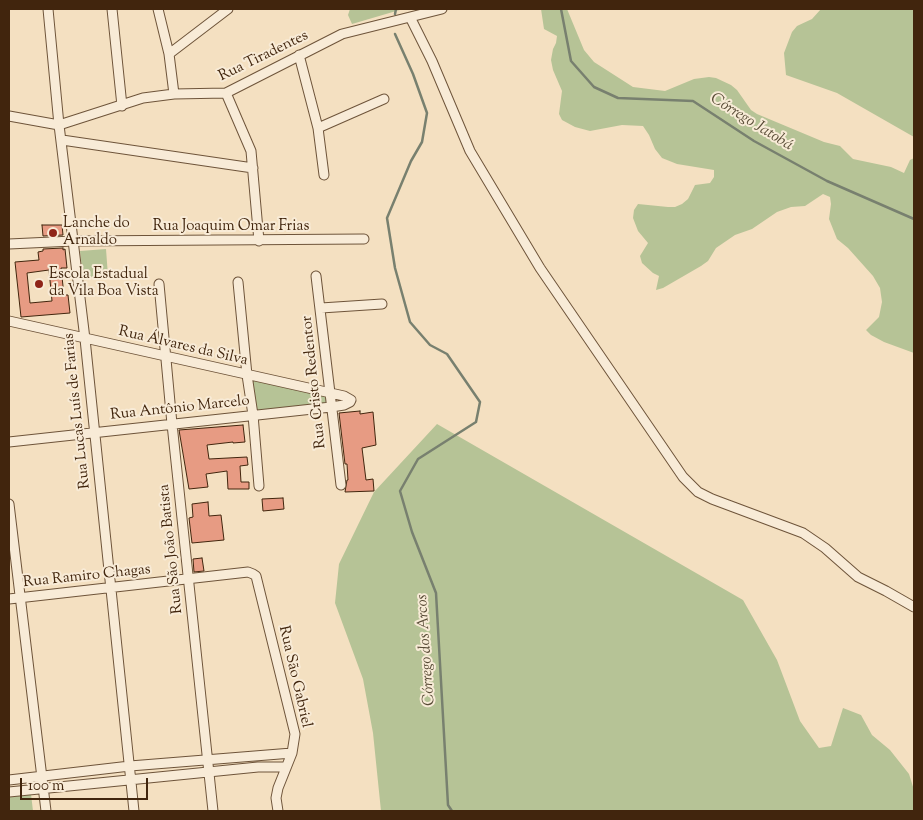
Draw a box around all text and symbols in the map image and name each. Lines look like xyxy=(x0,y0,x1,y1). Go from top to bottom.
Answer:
street label: Rua Tiradentes xyxy=(216,28,312,86)
water label: Córrego Jatobá xyxy=(706,90,796,156)
place label: Lanche do Arnaldo xyxy=(63,215,130,250)
street label: Rua Joaquim Omar Frias xyxy=(153,218,309,236)
marker: Lanche do Arnaldo xyxy=(47,227,59,239)
place label: Escola Estadual da Vila Boa Vista xyxy=(49,266,159,301)
marker: Escola Estadual da Vila Boa Vista xyxy=(33,278,45,290)
street label: Rua Cristo Redentor xyxy=(299,315,331,449)
street label: Rua Álvares da Silva xyxy=(117,323,249,371)
street label: Rua Lucas Luís de Farias xyxy=(61,332,95,490)
street label: Rua Antônio Marcelo xyxy=(110,393,250,425)
street label: Rua São João Batista xyxy=(156,483,188,615)
street label: Rua Ramiro Chagas xyxy=(22,561,152,593)
water label: Córrego dos Arcos xyxy=(414,594,440,706)
street label: Rua São Gabriel xyxy=(274,624,314,730)
scale bar xyxy=(22,768,150,800)
text: 100 m xyxy=(28,776,64,797)

